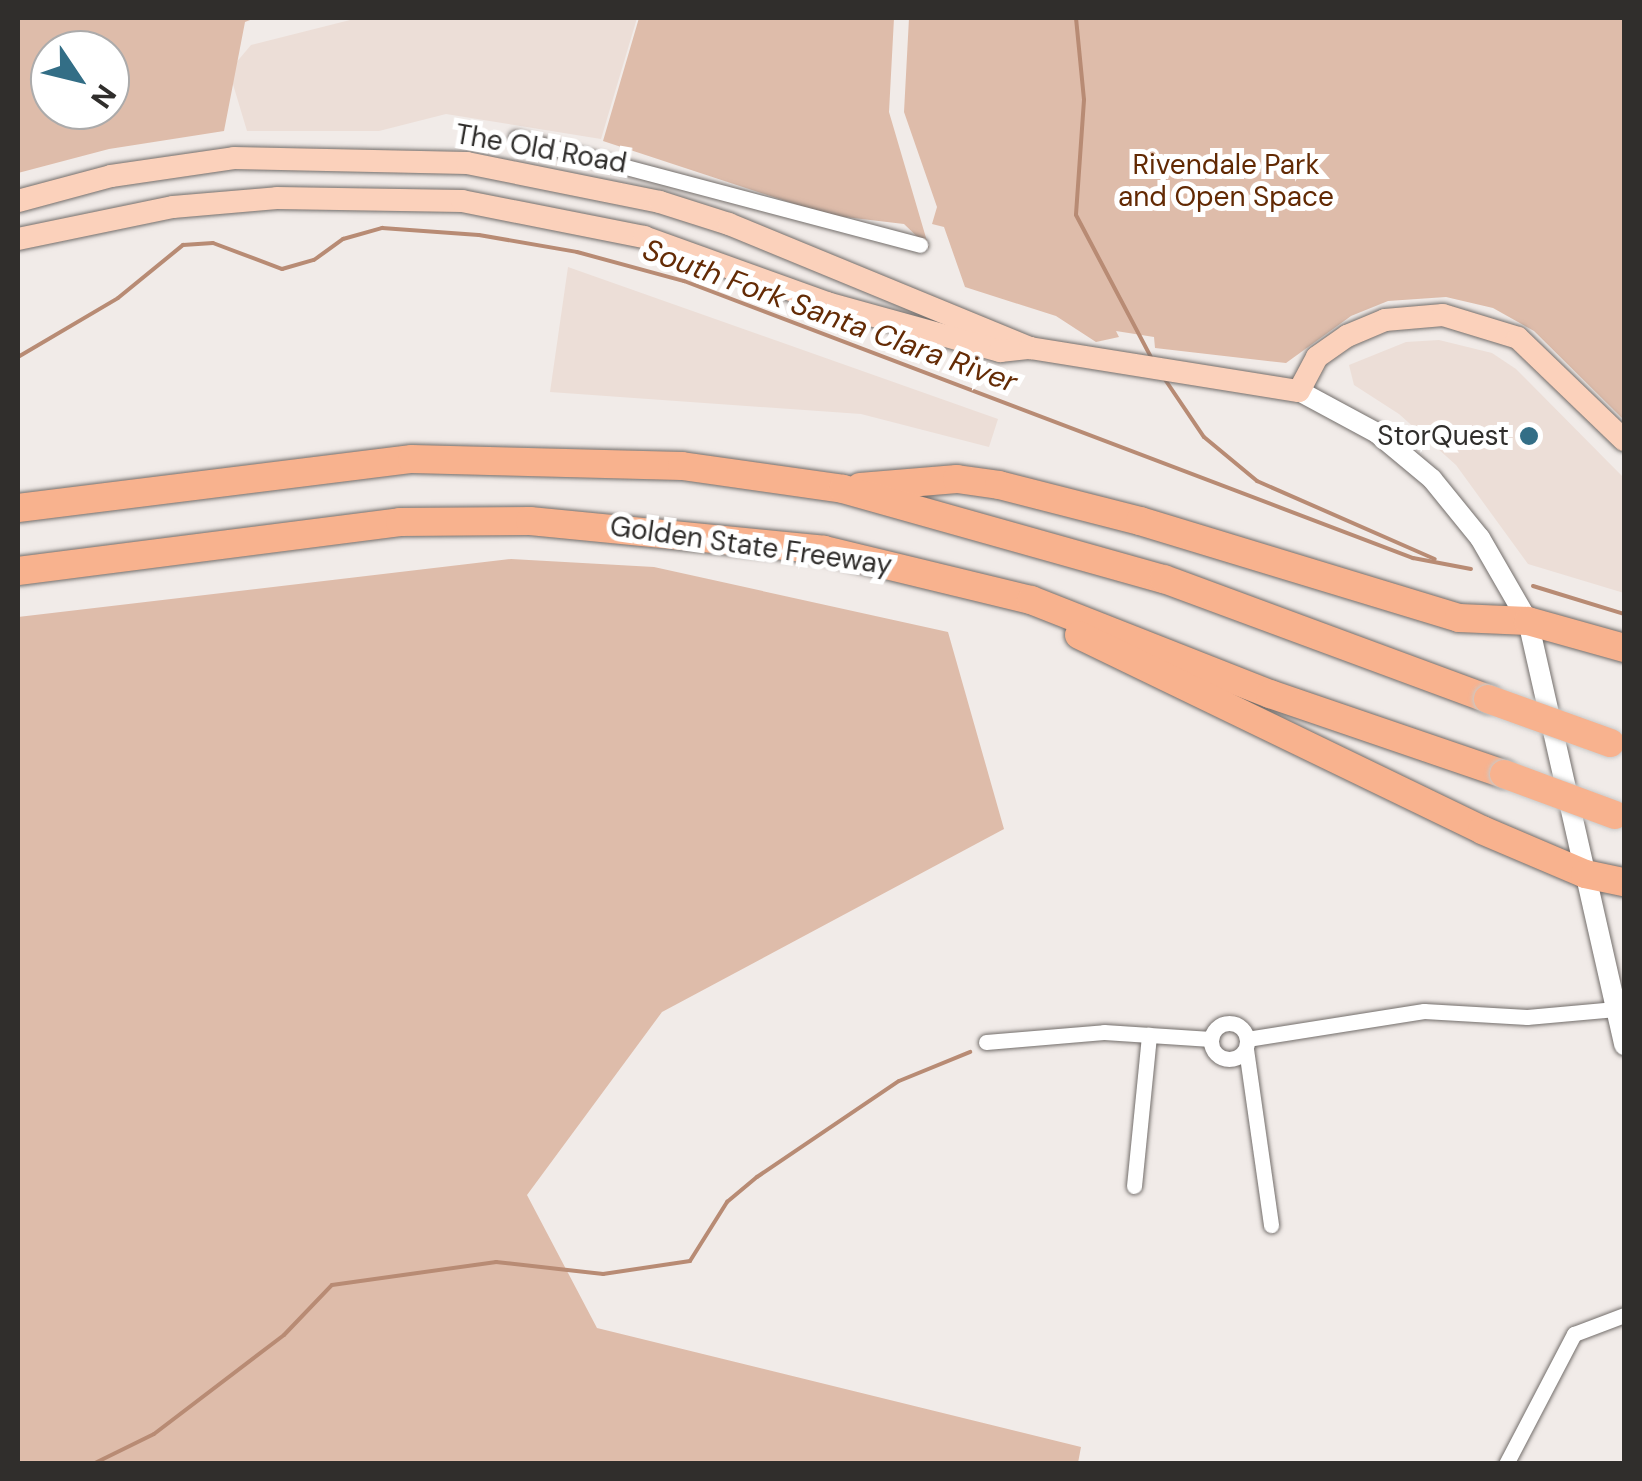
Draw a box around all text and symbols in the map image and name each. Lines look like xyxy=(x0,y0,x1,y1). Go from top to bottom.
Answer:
north arrow xyxy=(30,30,130,130)
text: N xyxy=(82,77,124,115)
street label: The Old Road xyxy=(453,117,629,181)
park label: Rivendale Park and Open Space xyxy=(1118,148,1334,214)
water label: South Fork Santa Clara River xyxy=(638,231,1022,401)
place label: StorQuest xyxy=(1377,419,1509,453)
marker: StorQuest xyxy=(1518,425,1540,447)
street label: Golden State Freeway xyxy=(608,510,894,582)

